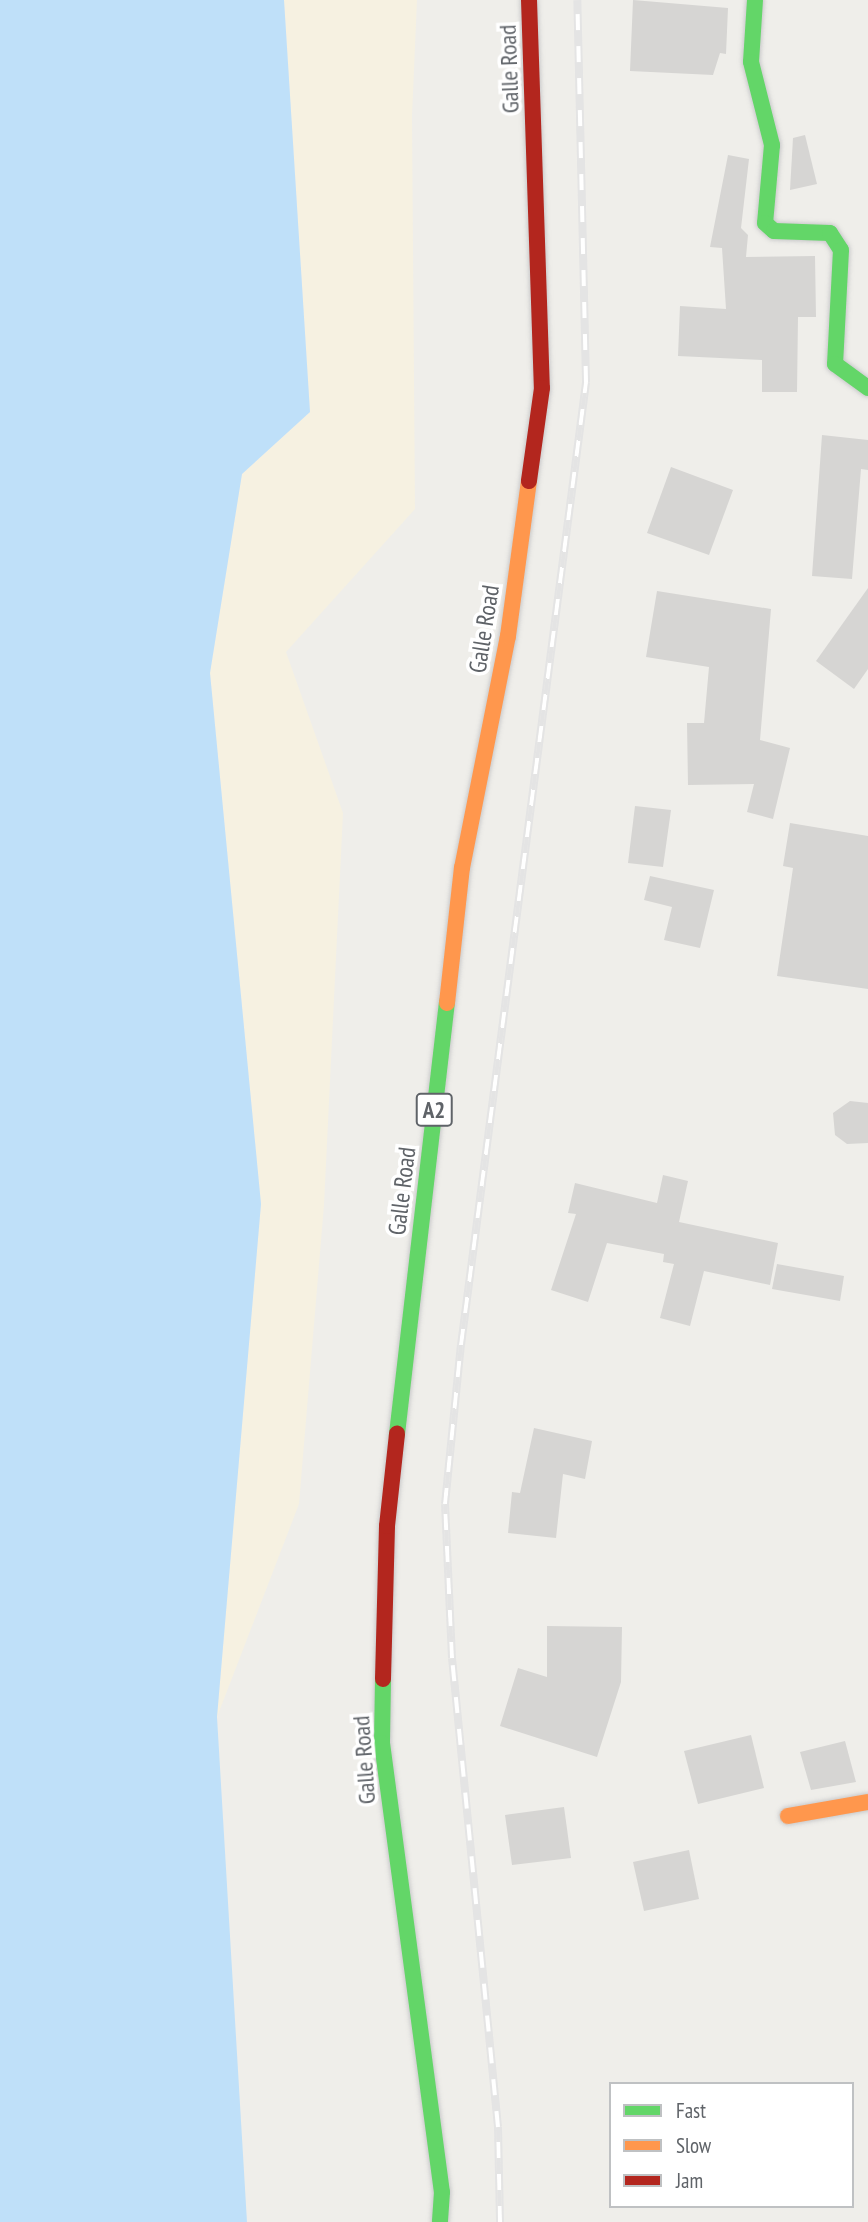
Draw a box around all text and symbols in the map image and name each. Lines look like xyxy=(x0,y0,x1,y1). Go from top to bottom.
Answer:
street label: Galle Road xyxy=(493,24,525,114)
street label: Galle Road xyxy=(463,583,505,675)
road number: A2 xyxy=(415,1091,453,1130)
street label: Galle Road xyxy=(382,1145,422,1237)
street label: Galle Road xyxy=(347,1715,381,1805)
legend xyxy=(609,2082,854,2208)
text: Fast xyxy=(676,2097,706,2124)
text: Slow xyxy=(676,2132,711,2159)
text: Jam xyxy=(676,2167,703,2194)

